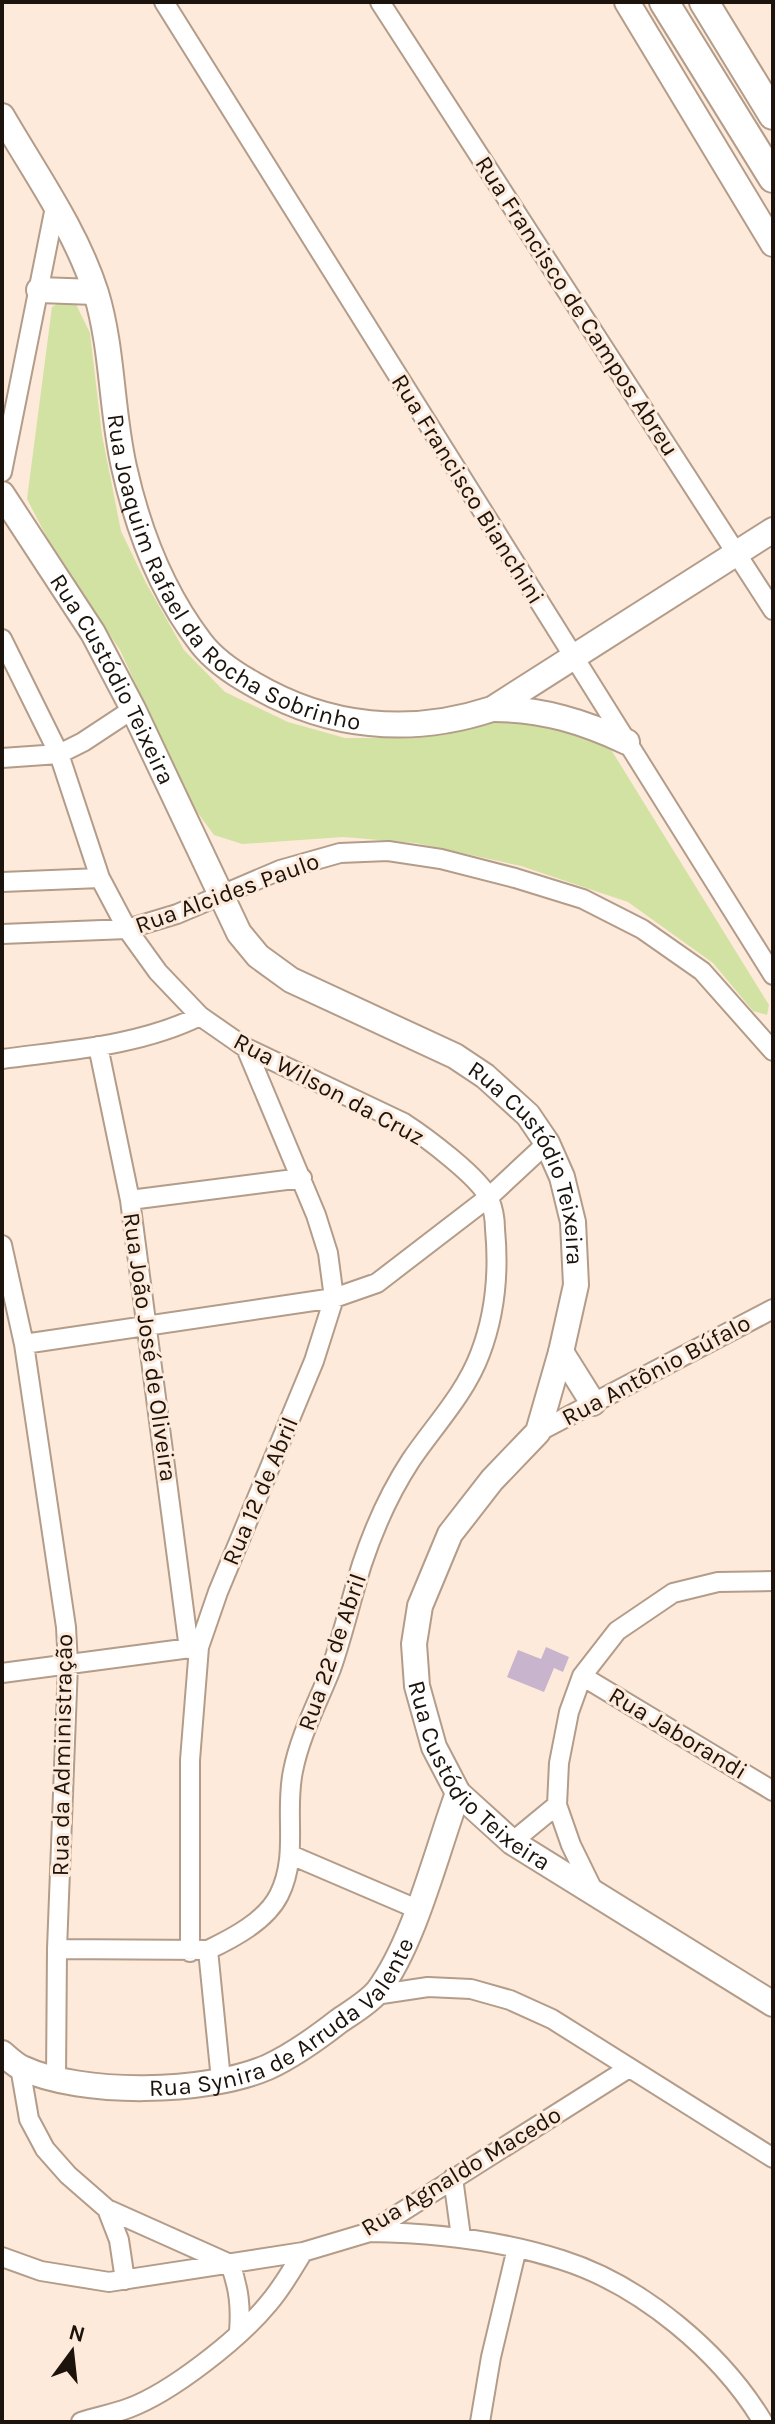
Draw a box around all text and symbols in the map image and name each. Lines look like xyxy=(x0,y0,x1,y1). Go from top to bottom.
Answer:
street label: Rua Francisco de Campos Abreu xyxy=(469,151,685,461)
street label: Rua Francisco Bianchini xyxy=(386,369,550,609)
street label: Rua Joaquim Rafael da Rocha Sobrinho xyxy=(101,412,363,736)
street label: Rua Custódio Teixeira xyxy=(44,568,181,789)
street label: Rua Alcides Paulo xyxy=(131,847,323,939)
street label: Rua Wilson da Cruz xyxy=(229,1027,429,1151)
street label: Rua Custódio Teixeira xyxy=(463,1055,589,1266)
street label: Rua João José de Oliveira xyxy=(117,1211,183,1483)
street label: Rua Antônio Búfalo xyxy=(557,1308,755,1432)
street label: Rua 12 de Abril xyxy=(216,1413,304,1569)
street label: Rua 22 de Abril xyxy=(292,1570,372,1734)
street label: Rua da Administração xyxy=(46,1633,78,1877)
street label: Rua Custódio Teixeira xyxy=(402,1677,556,1876)
street label: Rua Jaborandi xyxy=(604,1681,752,1785)
street label: Rua Synira de Arruda Valente xyxy=(148,1933,419,2102)
street label: Rua Agnaldo Macedo xyxy=(356,2100,566,2242)
north arrow xyxy=(32,2312,112,2392)
text: N xyxy=(66,2319,88,2348)

